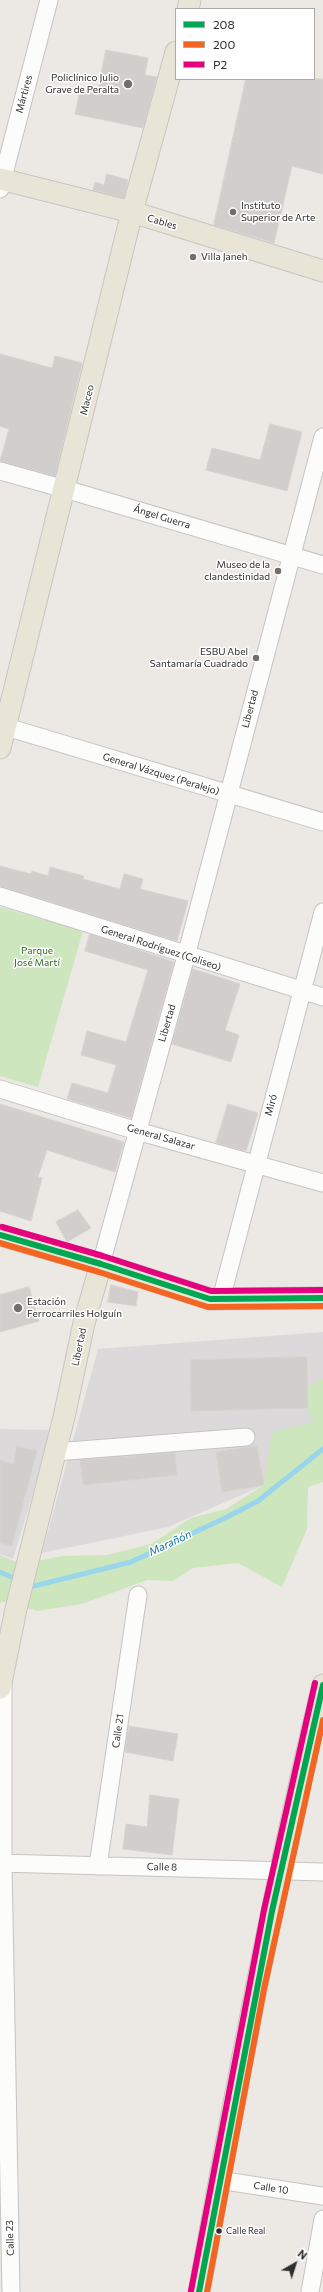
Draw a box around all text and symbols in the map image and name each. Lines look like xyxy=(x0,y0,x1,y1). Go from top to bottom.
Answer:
legend xyxy=(175,8,315,80)
text: 208 xyxy=(213,17,235,31)
text: 200 xyxy=(213,37,235,51)
text: P2 xyxy=(213,57,227,71)
place label: Policlínico Julio Grave de Peralta xyxy=(45,72,119,96)
street label: Mártires xyxy=(13,74,35,114)
marker: Policlínico Julio Grave de Peralta xyxy=(122,78,134,90)
place label: Instituto Superior de Arte xyxy=(241,200,315,224)
marker: Instituto Superior de Arte xyxy=(228,207,238,217)
street label: Cables xyxy=(146,212,178,232)
place label: Villa Janeh xyxy=(201,251,248,263)
marker: Villa Janeh xyxy=(188,252,198,262)
street label: Maceo xyxy=(77,384,97,416)
street label: Ángel Guerra xyxy=(132,503,192,531)
place label: Museo de la clandestinidad xyxy=(204,559,270,582)
marker: Museo de la clandestinidad xyxy=(273,566,283,576)
place label: ESBU Abel Santamaría Cuadrado xyxy=(150,646,248,670)
marker: ESBU Abel Santamaría Cuadrado xyxy=(251,653,261,663)
street label: Libertad xyxy=(239,689,261,729)
street label: General Vázquez (Peralejo) xyxy=(101,751,221,797)
street label: General Rodríguez (Coliseo) xyxy=(99,923,223,973)
park label: Parque José Martí xyxy=(14,945,60,968)
street label: Libertad xyxy=(156,1003,178,1043)
street label: Miró xyxy=(262,1093,280,1117)
street label: General Salazar xyxy=(126,1122,196,1152)
place label: Estación Ferrocarriles Holguín xyxy=(27,1296,122,1320)
marker: Estación Ferrocarriles Holguín xyxy=(12,1302,24,1314)
street label: Libertad xyxy=(69,1327,89,1367)
water label: Marañón xyxy=(147,1527,193,1559)
street label: Calle 21 xyxy=(110,1713,126,1749)
street label: Calle 8 xyxy=(147,1861,177,1873)
street label: Calle 10 xyxy=(253,2179,289,2197)
street label: Calle 23 xyxy=(3,2220,17,2256)
marker: Calle Real xyxy=(214,2226,224,2236)
place label: Calle Real xyxy=(226,2226,265,2236)
north arrow xyxy=(275,2244,315,2284)
text: N xyxy=(296,2247,310,2262)

